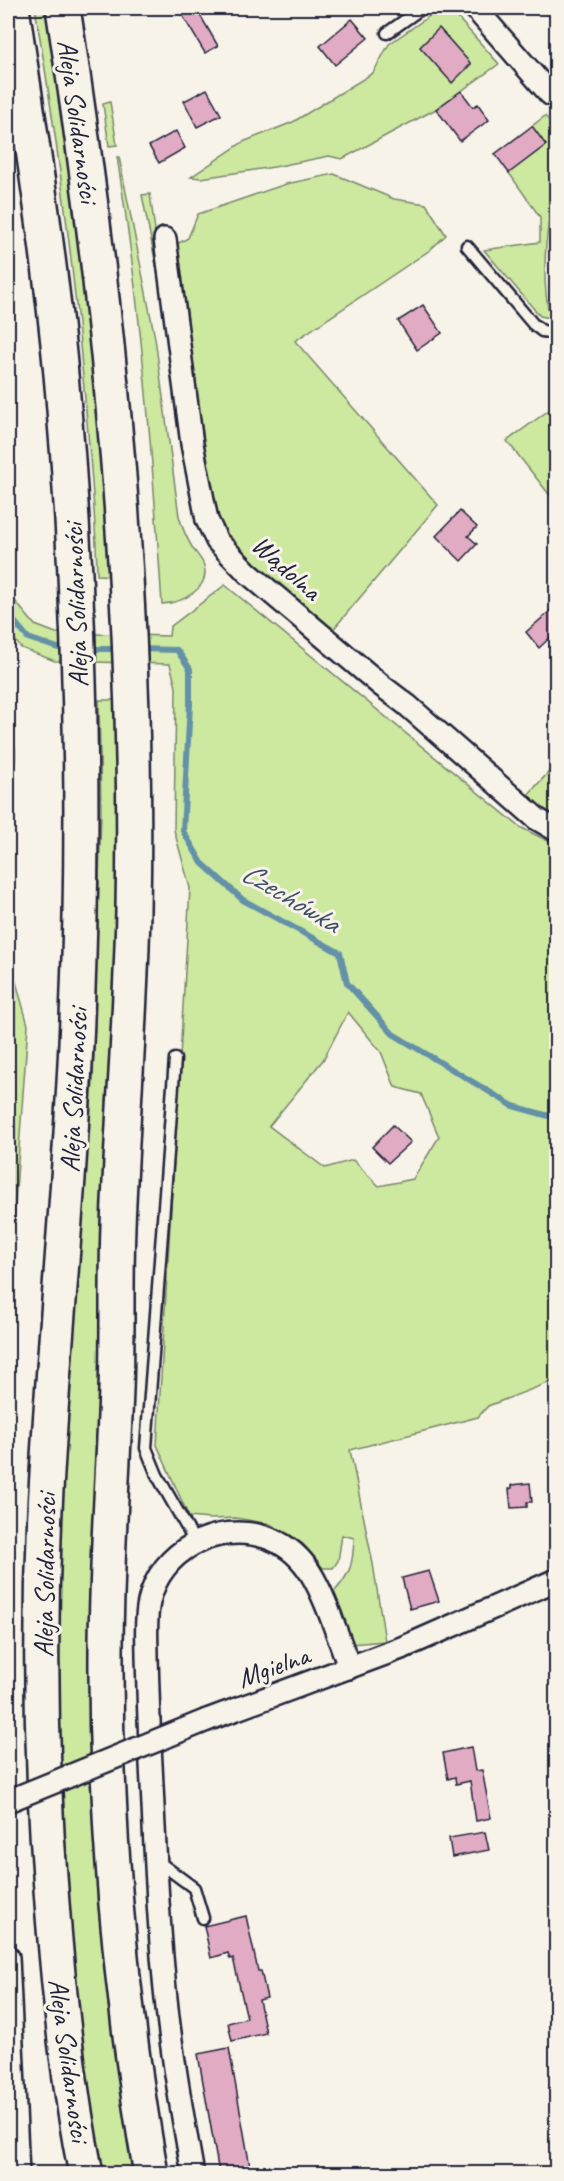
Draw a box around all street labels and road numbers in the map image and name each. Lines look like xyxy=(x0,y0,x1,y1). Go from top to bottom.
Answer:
street label: Aleja Solidarności xyxy=(50,37,108,209)
street label: Aleja Solidarności xyxy=(55,518,96,688)
street label: Wądolna xyxy=(245,527,330,609)
street label: Aleja Solidarności xyxy=(52,1003,95,1173)
street label: Aleja Solidarności xyxy=(26,1489,63,1658)
street label: Mgielna xyxy=(233,1637,316,1695)
street label: Aleja Solidarności xyxy=(41,1976,99,2148)

